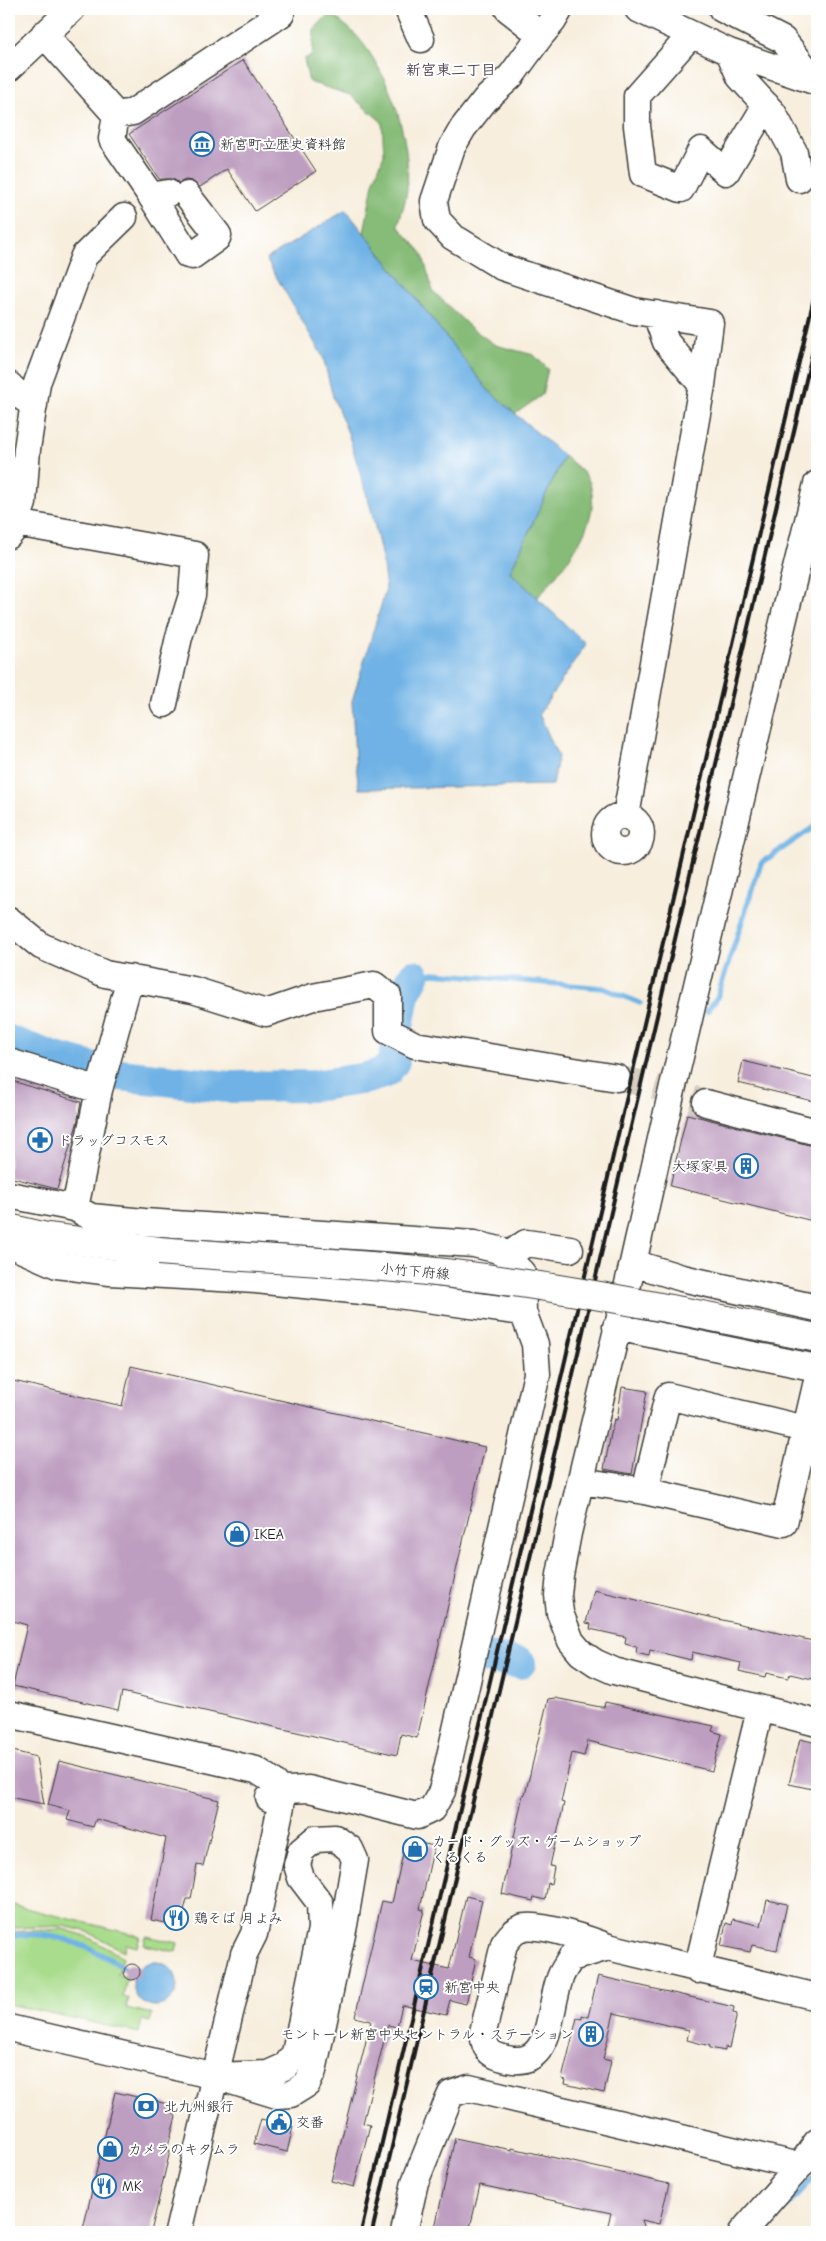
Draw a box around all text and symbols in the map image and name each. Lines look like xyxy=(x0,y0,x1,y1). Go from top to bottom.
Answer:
district label: 新宮東二丁目 xyxy=(406,61,496,79)
museum icon: 新宮町立歴史資料館 xyxy=(189,131,215,157)
place label: 新宮町立歴史資料館 xyxy=(220,136,346,153)
pharmacy icon: ドラッグコスモス xyxy=(27,1127,53,1153)
place label: ドラッグコスモス xyxy=(58,1132,169,1149)
building icon: 大塚家具 xyxy=(733,1153,759,1179)
place label: 大塚家具 xyxy=(672,1158,728,1175)
street label: 小竹下府線 xyxy=(379,1260,451,1283)
shop icon: IKEA xyxy=(224,1521,250,1547)
place label: IKEA xyxy=(254,1526,284,1543)
place label: カード・グッズ・ゲームショップ くるくる xyxy=(432,1833,641,1866)
shop icon: カード・グッズ・ゲームショップ くるくる xyxy=(402,1836,428,1862)
restaurant icon: 鶏そば 月よみ xyxy=(163,1905,189,1931)
place label: 鶏そば 月よみ xyxy=(194,1910,283,1927)
station icon: 新宮中央 xyxy=(413,1974,439,2000)
place label: 新宮中央 xyxy=(444,1979,500,1996)
building icon: モントーレ新宮中央セントラル・ステーション xyxy=(578,2021,604,2047)
place label: モントーレ新宮中央セントラル・ステーション xyxy=(281,2026,574,2043)
bank icon: 北九州銀行 xyxy=(133,2093,159,2119)
place label: 北九州銀行 xyxy=(164,2098,234,2115)
public building icon: 交番 xyxy=(266,2109,292,2135)
place label: 交番 xyxy=(296,2114,324,2131)
shop icon: カメラのキタムラ xyxy=(97,2136,123,2162)
place label: カメラのキタムラ xyxy=(128,2141,240,2158)
restaurant icon: MK xyxy=(91,2173,117,2199)
place label: MK xyxy=(122,2178,142,2195)

